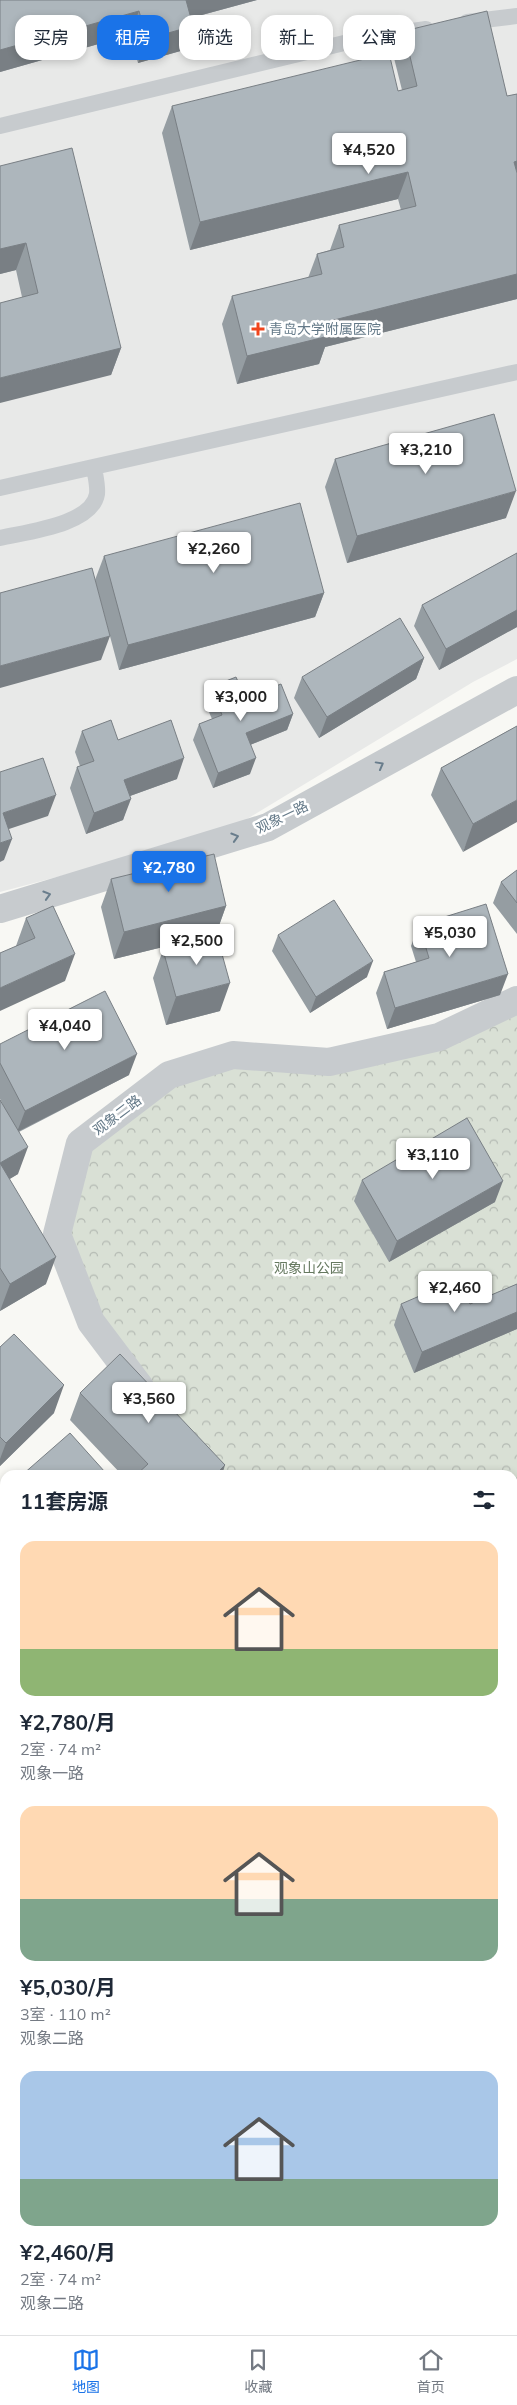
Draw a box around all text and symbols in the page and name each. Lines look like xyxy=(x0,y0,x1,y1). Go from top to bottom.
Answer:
chip: 买房 xyxy=(15,15,87,60)
chip: 租房 xyxy=(97,15,169,60)
chip: 筛选 xyxy=(179,15,251,60)
chip: 新上 xyxy=(261,15,333,60)
chip: 公寓 xyxy=(343,15,415,60)
pin: ¥4,520 xyxy=(328,132,410,175)
text: ¥4,520 xyxy=(343,139,395,159)
place label: 青岛大学附属医院 xyxy=(269,320,381,338)
marker: 青岛大学附属医院 xyxy=(251,322,265,336)
pin: ¥3,210 xyxy=(385,432,467,475)
text: ¥3,210 xyxy=(400,439,452,459)
pin: ¥2,260 xyxy=(173,532,255,574)
text: ¥2,260 xyxy=(188,538,240,558)
pin: ¥3,000 xyxy=(200,680,282,722)
text: ¥3,000 xyxy=(215,686,267,706)
one-way arrow xyxy=(375,761,384,771)
street label: 观象一路 xyxy=(253,797,311,837)
one-way arrow xyxy=(231,833,239,843)
pin: ¥2,780 xyxy=(128,850,210,893)
text: ¥2,780 xyxy=(143,857,195,877)
one-way arrow xyxy=(42,891,50,901)
pin: ¥5,030 xyxy=(409,916,491,958)
text: ¥5,030 xyxy=(424,922,476,942)
pin: ¥2,500 xyxy=(156,924,238,966)
text: ¥2,500 xyxy=(171,930,223,950)
pin: ¥4,040 xyxy=(24,1008,106,1051)
text: ¥4,040 xyxy=(39,1015,91,1035)
street label: 观象二路 xyxy=(89,1091,145,1139)
pin: ¥3,110 xyxy=(392,1138,474,1180)
text: ¥3,110 xyxy=(407,1144,459,1164)
park label: 观象山公园 xyxy=(274,1259,344,1277)
pin: ¥2,460 xyxy=(414,1270,496,1313)
text: ¥2,460 xyxy=(429,1277,481,1297)
pin: ¥3,560 xyxy=(108,1382,190,1424)
text: ¥3,560 xyxy=(123,1388,175,1408)
icon: filters xyxy=(470,1486,498,1514)
text: 11套房源 xyxy=(20,1488,108,1514)
icon: home xyxy=(214,1574,304,1664)
text: ¥2,780/月 xyxy=(20,1709,116,1735)
text: 2室 · 74 m² xyxy=(20,1739,101,1759)
text: 观象一路 xyxy=(20,1763,84,1783)
icon: home xyxy=(214,1839,304,1929)
text: ¥5,030/月 xyxy=(20,1974,116,2000)
text: 3室 · 110 m² xyxy=(20,2004,111,2024)
text: 观象二路 xyxy=(20,2028,84,2048)
icon: home xyxy=(214,2104,304,2194)
text: ¥2,460/月 xyxy=(20,2239,116,2265)
text: 2室 · 74 m² xyxy=(20,2269,101,2289)
text: 观象二路 xyxy=(20,2293,84,2313)
tab: 地图 xyxy=(72,2346,100,2396)
tab: 收藏 xyxy=(244,2346,272,2396)
tab: 首页 xyxy=(417,2346,445,2396)

